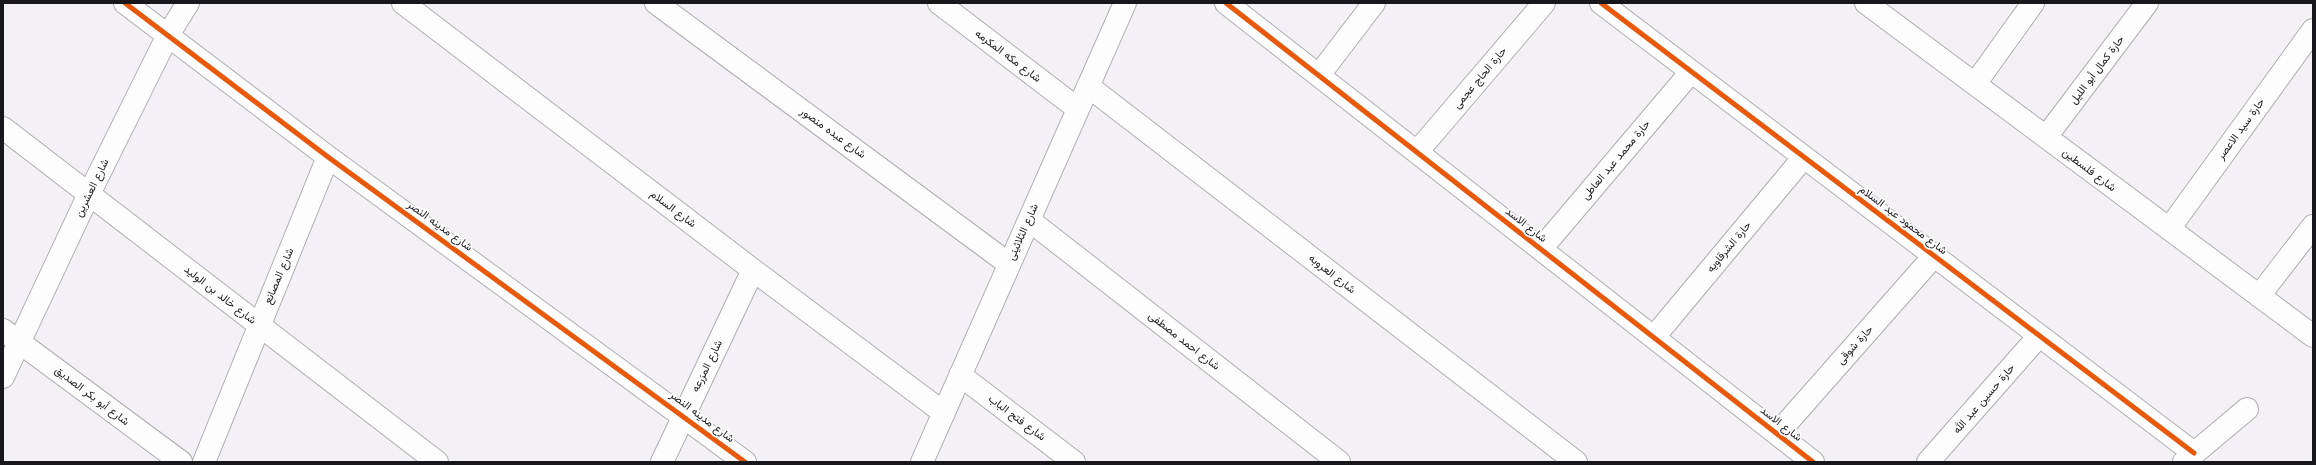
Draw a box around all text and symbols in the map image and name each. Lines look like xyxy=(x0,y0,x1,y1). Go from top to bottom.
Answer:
street label: شارع مكه المكرمه xyxy=(972,27,1044,85)
street label: حارة كمال أبو الليل xyxy=(2067,33,2127,107)
street label: حارة الحاج عجمى xyxy=(1450,45,1510,111)
street label: حارة سيد الاعصر xyxy=(2214,96,2268,162)
street label: شارع عبده منصور xyxy=(798,105,868,161)
street label: حارة محمد عبد العاطى xyxy=(1579,118,1653,202)
street label: شارع فلسطين xyxy=(2060,146,2118,194)
street label: شارع العشرين xyxy=(72,157,112,219)
street label: شارع محمود عبد السلام xyxy=(1856,183,1950,257)
street label: شارع السلام xyxy=(647,187,699,231)
street label: شارع مدينه النصر xyxy=(405,198,475,254)
street label: شارع الثلاثينى xyxy=(1005,202,1041,262)
street label: شارع الاسد xyxy=(1503,205,1549,245)
street label: حارة الشرقاويه xyxy=(1704,219,1754,275)
street label: شارع المصانع xyxy=(261,246,297,306)
street label: شارع العروبه xyxy=(1306,252,1358,296)
street label: شارع خالد بن الوليد xyxy=(181,263,259,327)
street label: شارع احمد مصطفى xyxy=(1146,309,1222,373)
street label: حارة شوقى xyxy=(1834,323,1876,367)
street label: شارع المزرعه xyxy=(689,338,725,394)
street label: حارة حسين عبد الله xyxy=(1950,362,2018,436)
street label: شارع أبو بكر الصديق xyxy=(52,364,132,428)
street label: شارع مدينه النصر xyxy=(667,388,737,446)
street label: شارع فتح الباب xyxy=(986,392,1048,444)
street label: شارع الاسد xyxy=(1758,404,1804,444)

